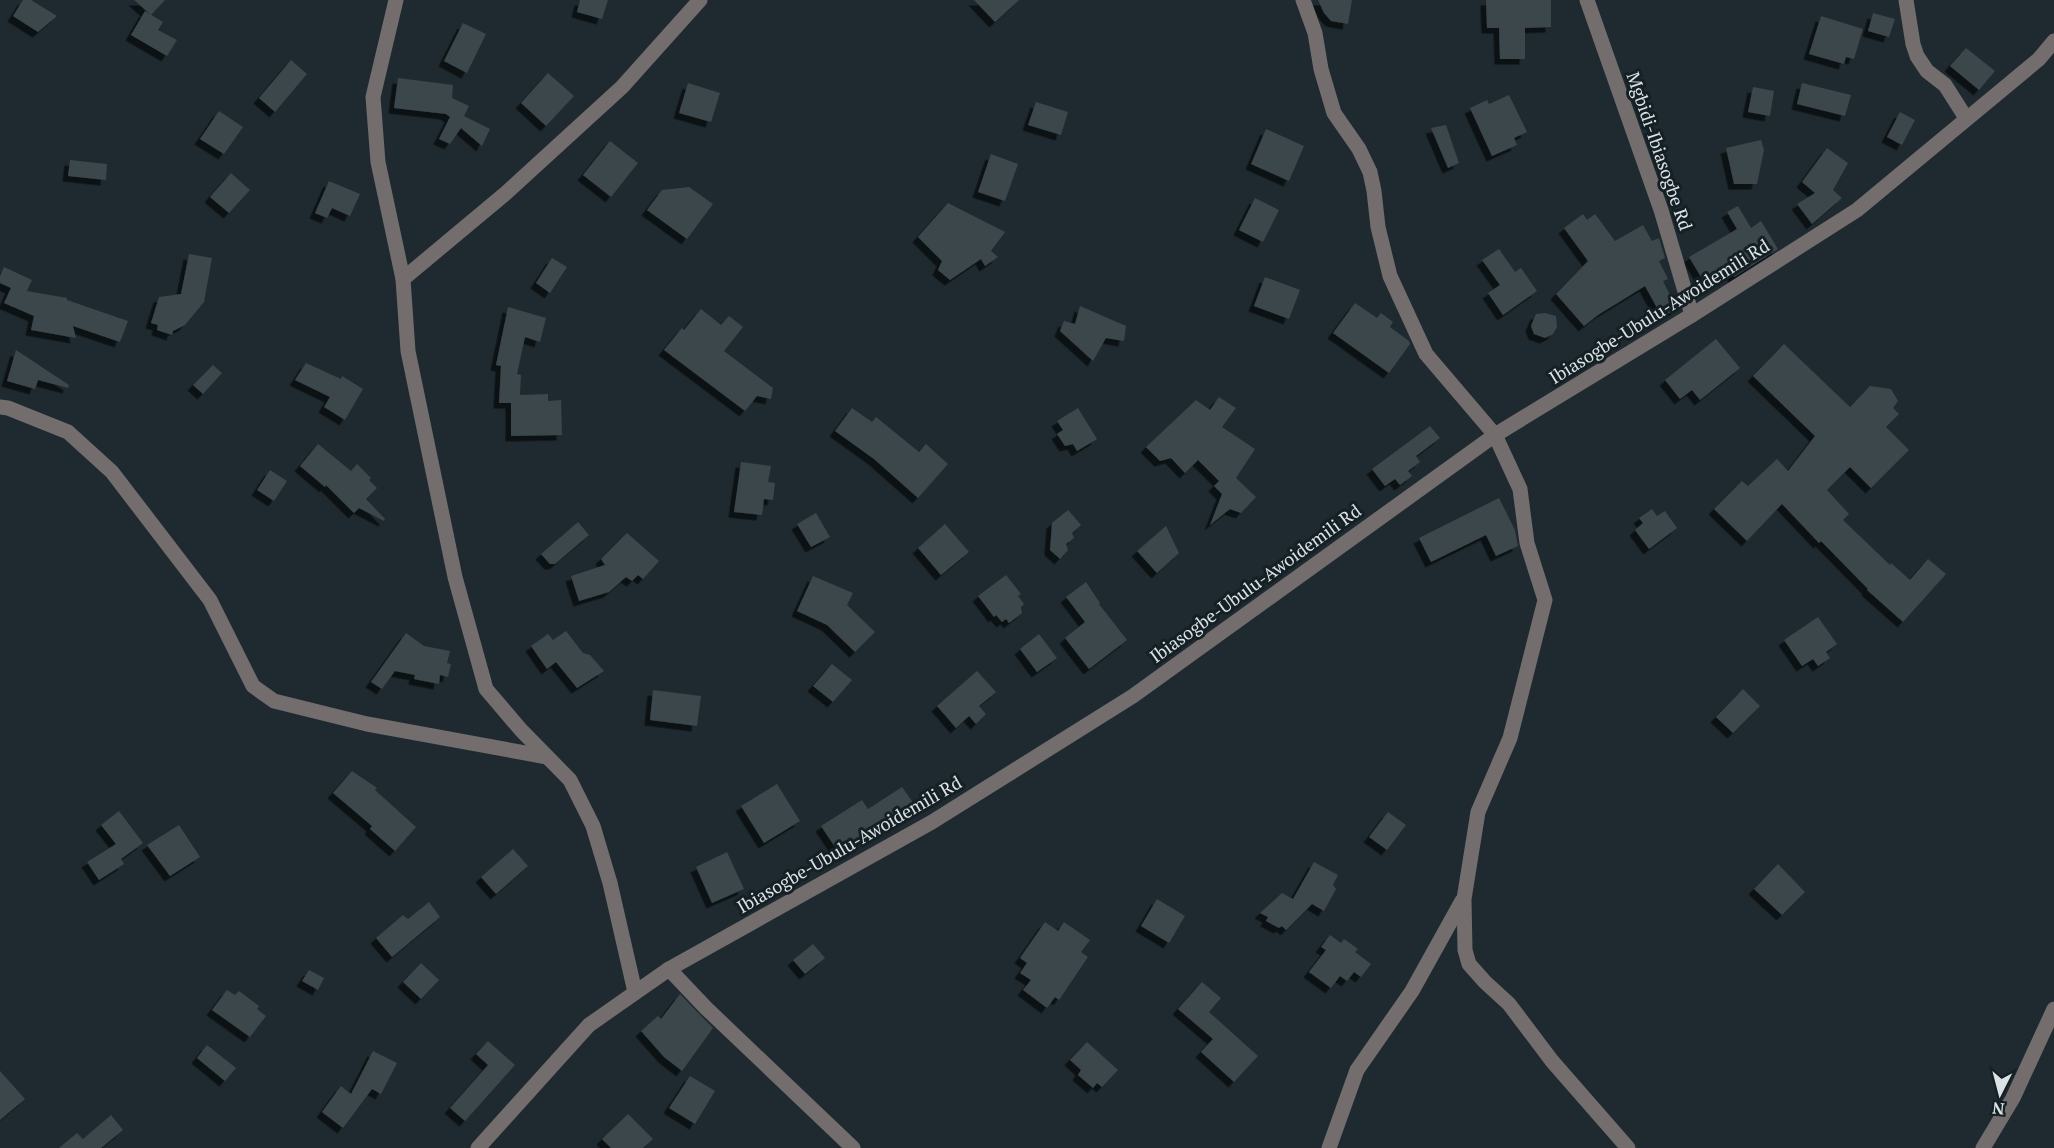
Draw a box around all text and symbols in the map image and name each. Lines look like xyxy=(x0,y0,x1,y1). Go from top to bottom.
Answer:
street label: Mgbidi-Ibiasogbe Rd xyxy=(1622,69,1698,233)
street label: Ibiasogbe-Ubulu-Awoidemili Rd xyxy=(1544,233,1774,389)
street label: Ibiasogbe-Ubulu-Awoidemili Rd xyxy=(1145,498,1365,668)
street label: Ibiasogbe-Ubulu-Awoidemili Rd xyxy=(732,770,966,918)
north arrow xyxy=(1970,1064,2030,1124)
text: N xyxy=(1991,1097,2006,1120)

